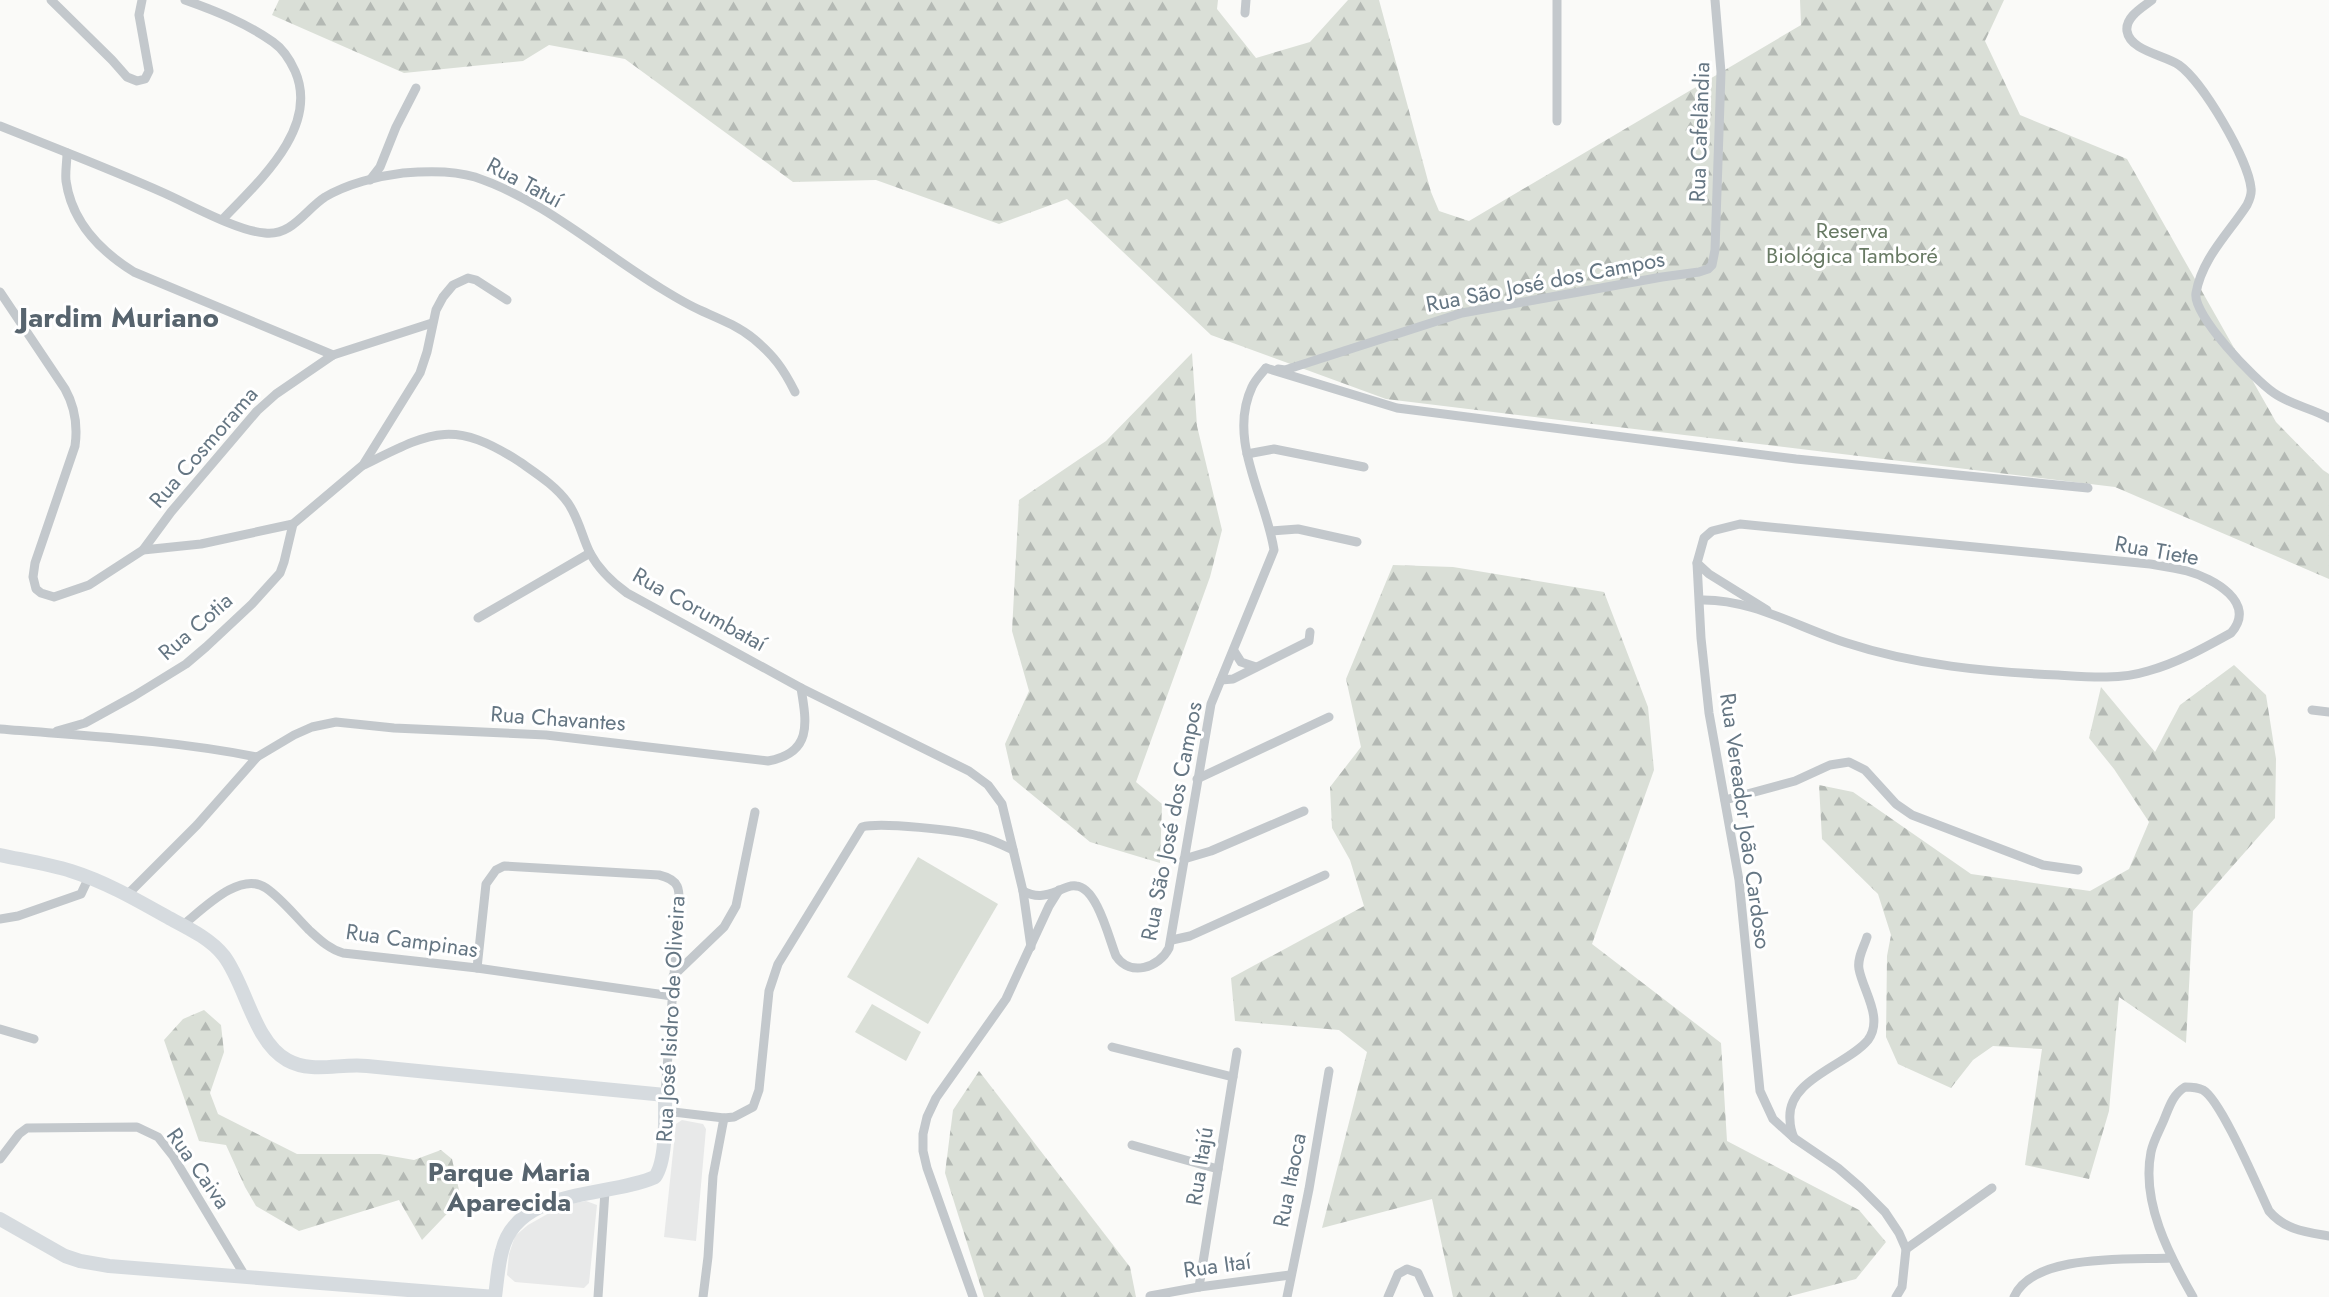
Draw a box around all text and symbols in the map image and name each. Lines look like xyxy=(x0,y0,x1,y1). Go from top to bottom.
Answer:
street label: Rua Cafelândia xyxy=(1681,61,1717,203)
street label: Rua Tatuí xyxy=(481,149,570,216)
park label: Reserva Biológica Tamboré xyxy=(1766,214,1938,271)
street label: Rua São José dos Campos xyxy=(1423,242,1667,320)
district label: Jardim Muriano xyxy=(14,297,219,338)
street label: Rua Cosmorama xyxy=(141,379,265,515)
street label: Rua Tiete xyxy=(2112,527,2202,573)
street label: Rua Corumbataí xyxy=(627,559,774,660)
street label: Rua Cotia xyxy=(151,584,239,668)
street label: Rua Vereador João Cardoso xyxy=(1712,691,1780,951)
street label: Rua Chavantes xyxy=(489,697,627,739)
street label: Rua São José dos Campos xyxy=(1132,699,1210,943)
street label: Rua José Isidro de Oliveira xyxy=(648,895,692,1143)
street label: Rua Campinas xyxy=(344,915,480,965)
street label: Rua Caiva xyxy=(159,1121,239,1215)
street label: Rua Itajú xyxy=(1177,1124,1221,1208)
street label: Rua Itaoca xyxy=(1264,1130,1314,1230)
district label: Parque Maria Aparecida xyxy=(428,1153,590,1221)
street label: Rua Itaí xyxy=(1181,1244,1254,1286)

